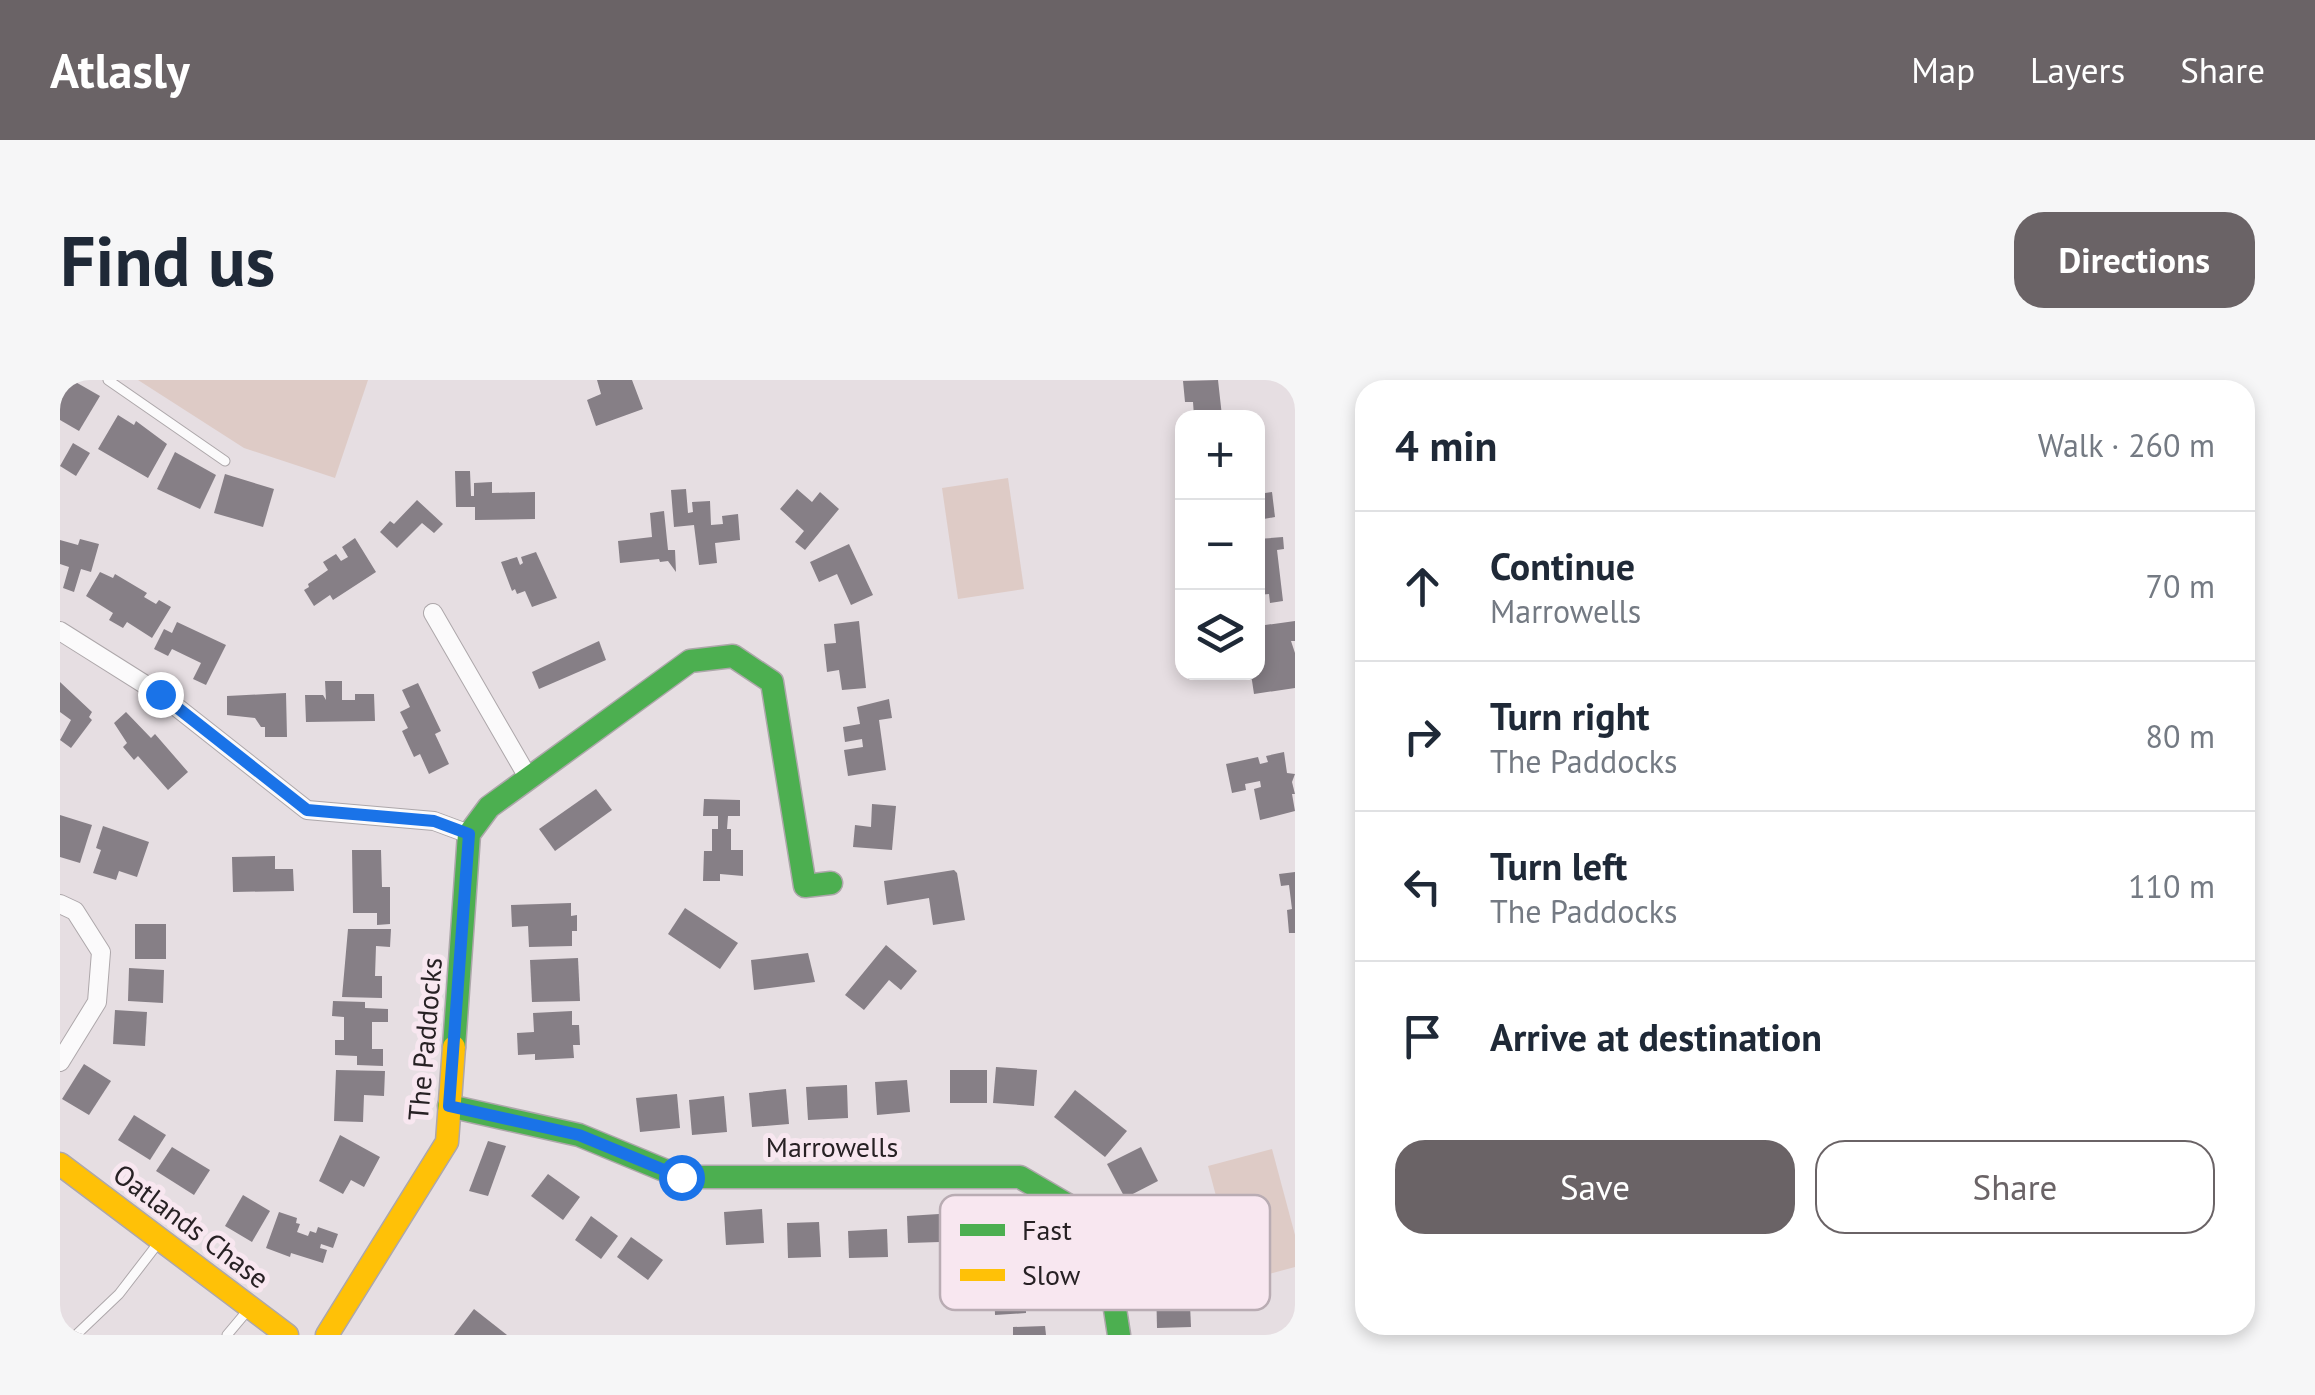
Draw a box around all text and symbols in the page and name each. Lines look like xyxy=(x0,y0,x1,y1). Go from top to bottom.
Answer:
text: Atlasly xyxy=(50,39,190,101)
text: Map xyxy=(1911,47,1975,93)
text: Layers xyxy=(2030,47,2125,93)
text: Share xyxy=(2180,47,2265,93)
button: Directions xyxy=(2014,212,2255,308)
text: Find us xyxy=(60,215,275,305)
map controls xyxy=(1175,410,1265,680)
button: + xyxy=(1175,410,1265,500)
text: 4 min xyxy=(1395,418,1497,473)
text: Walk · 260 m xyxy=(2038,424,2215,466)
button: − xyxy=(1175,500,1265,590)
text: Continue xyxy=(1490,541,1635,590)
icon: ahead xyxy=(1395,559,1450,614)
text: 70 m xyxy=(2146,565,2215,607)
button: layers xyxy=(1175,590,1265,680)
text: Marrowells xyxy=(1490,590,1641,632)
route end xyxy=(138,672,184,718)
text: Turn right xyxy=(1490,691,1650,740)
icon: right xyxy=(1395,709,1450,764)
text: 80 m xyxy=(2146,715,2215,757)
text: The Paddocks xyxy=(1490,740,1678,782)
text: Turn left xyxy=(1490,841,1627,890)
icon: left xyxy=(1395,859,1450,914)
text: 110 m xyxy=(2128,865,2215,907)
text: The Paddocks xyxy=(1490,890,1678,932)
street label: The Paddocks xyxy=(399,956,450,1122)
icon: arrive xyxy=(1395,1009,1450,1064)
text: Arrive at destination xyxy=(1490,1012,1822,1061)
street label: Marrowells xyxy=(766,1128,898,1165)
button: Save xyxy=(1395,1140,1795,1234)
button: Share xyxy=(1815,1140,2215,1234)
street label: Oatlands Chase xyxy=(106,1155,276,1296)
route start xyxy=(659,1155,705,1201)
legend xyxy=(940,1195,1270,1310)
text: Fast xyxy=(1022,1211,1072,1248)
text: Slow xyxy=(1022,1256,1081,1293)

